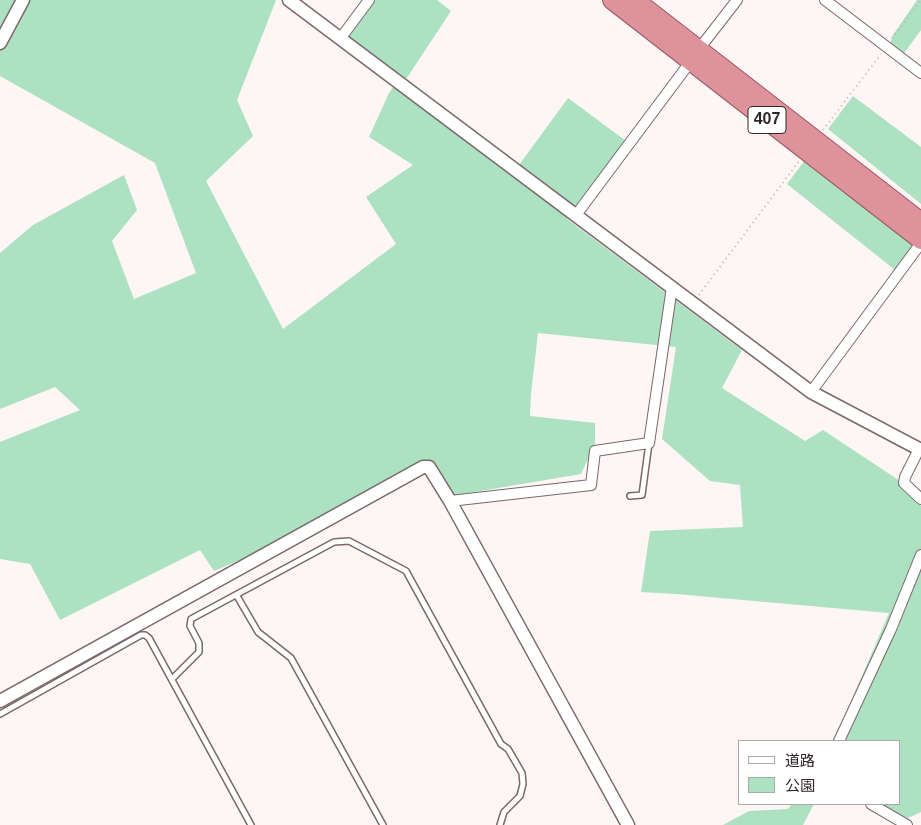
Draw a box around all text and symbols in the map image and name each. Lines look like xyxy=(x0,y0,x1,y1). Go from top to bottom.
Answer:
road number: 407 xyxy=(748,106,786,134)
legend xyxy=(738,740,901,805)
text: 道路 xyxy=(785,752,815,769)
text: 公園 xyxy=(785,777,815,794)

